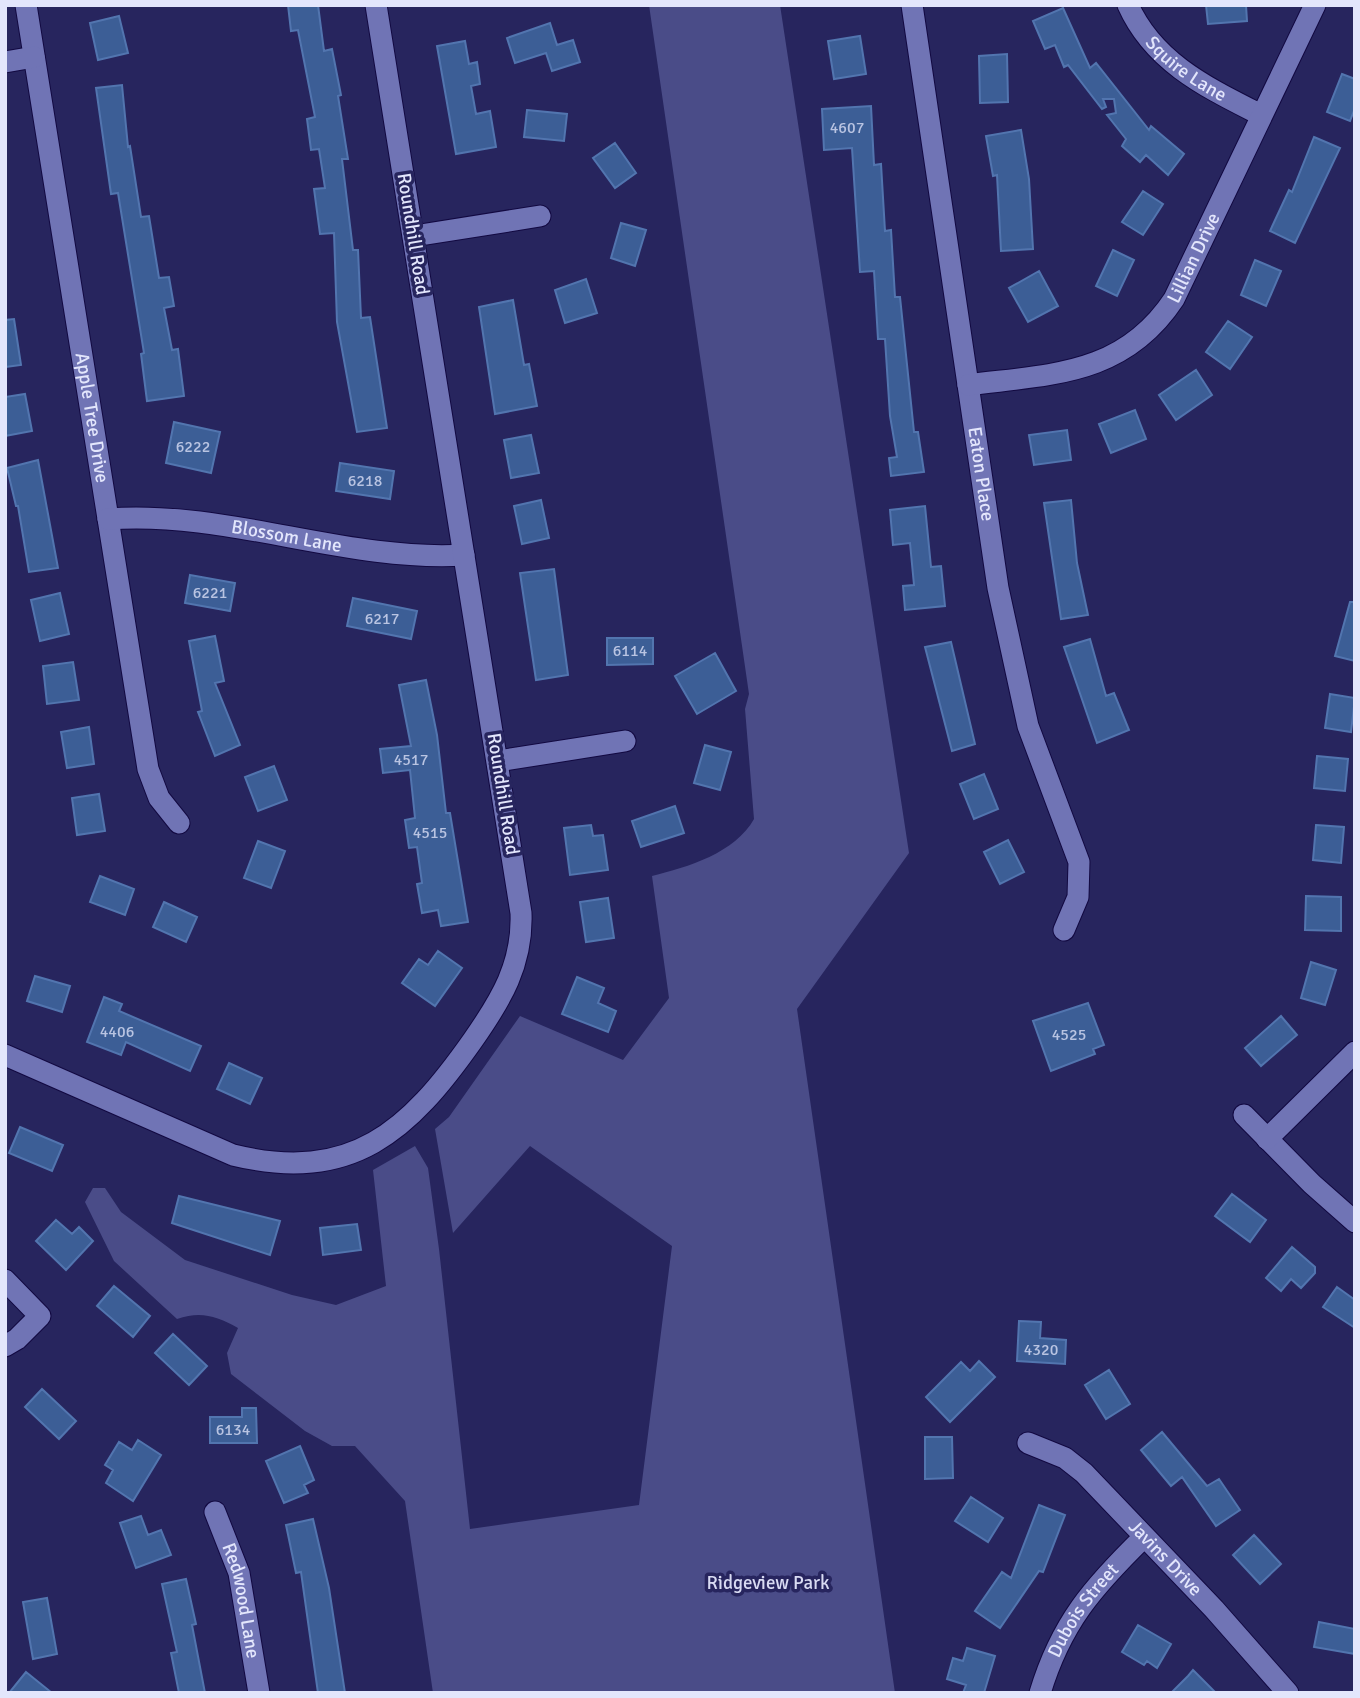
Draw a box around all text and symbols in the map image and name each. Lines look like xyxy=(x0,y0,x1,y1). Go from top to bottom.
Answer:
street label: Squire Lane xyxy=(1140,31,1231,107)
house number: 4607 xyxy=(830,118,864,138)
street label: Roundhill Road xyxy=(392,171,434,297)
street label: Lillian Drive xyxy=(1162,209,1226,307)
street label: Apple Tree Drive xyxy=(70,351,114,485)
street label: Eaton Place xyxy=(962,425,1000,523)
house number: 6222 xyxy=(176,437,210,457)
house number: 6218 xyxy=(348,471,382,491)
street label: Blossom Lane xyxy=(230,515,344,558)
house number: 6221 xyxy=(193,583,227,603)
house number: 6217 xyxy=(365,609,399,629)
house number: 6114 xyxy=(613,641,648,661)
street label: Roundhill Road xyxy=(482,731,524,857)
house number: 4517 xyxy=(394,750,428,770)
house number: 4515 xyxy=(413,823,447,843)
house number: 4406 xyxy=(100,1022,134,1042)
house number: 4525 xyxy=(1052,1025,1086,1045)
house number: 4320 xyxy=(1024,1340,1058,1360)
house number: 6134 xyxy=(216,1420,251,1440)
street label: Javins Drive xyxy=(1123,1515,1207,1601)
street label: Redwood Lane xyxy=(216,1539,265,1660)
street label: Dubois Street xyxy=(1042,1558,1124,1661)
park label: Ridgeview Park xyxy=(706,1571,830,1595)

